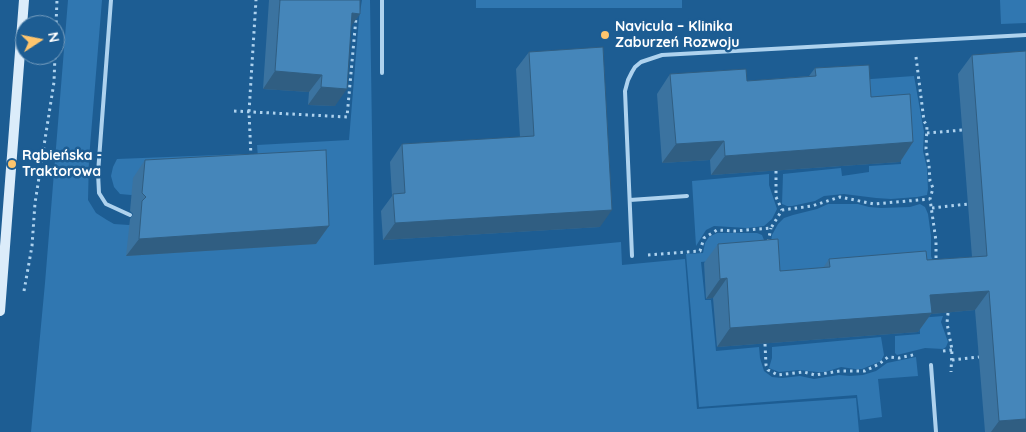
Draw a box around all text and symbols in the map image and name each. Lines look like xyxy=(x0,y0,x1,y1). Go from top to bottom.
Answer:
north arrow xyxy=(15,15,65,65)
place label: Navicula – Klinika Zaburzeń Rozwoju xyxy=(615,19,740,52)
marker: Navicula – Klinika Zaburzeń Rozwoju xyxy=(599,29,611,41)
text: N xyxy=(44,31,64,44)
place label: Rąbieńska - Traktorowa xyxy=(22,148,102,180)
marker: Rąbieńska - Traktorowa xyxy=(6,158,18,170)

